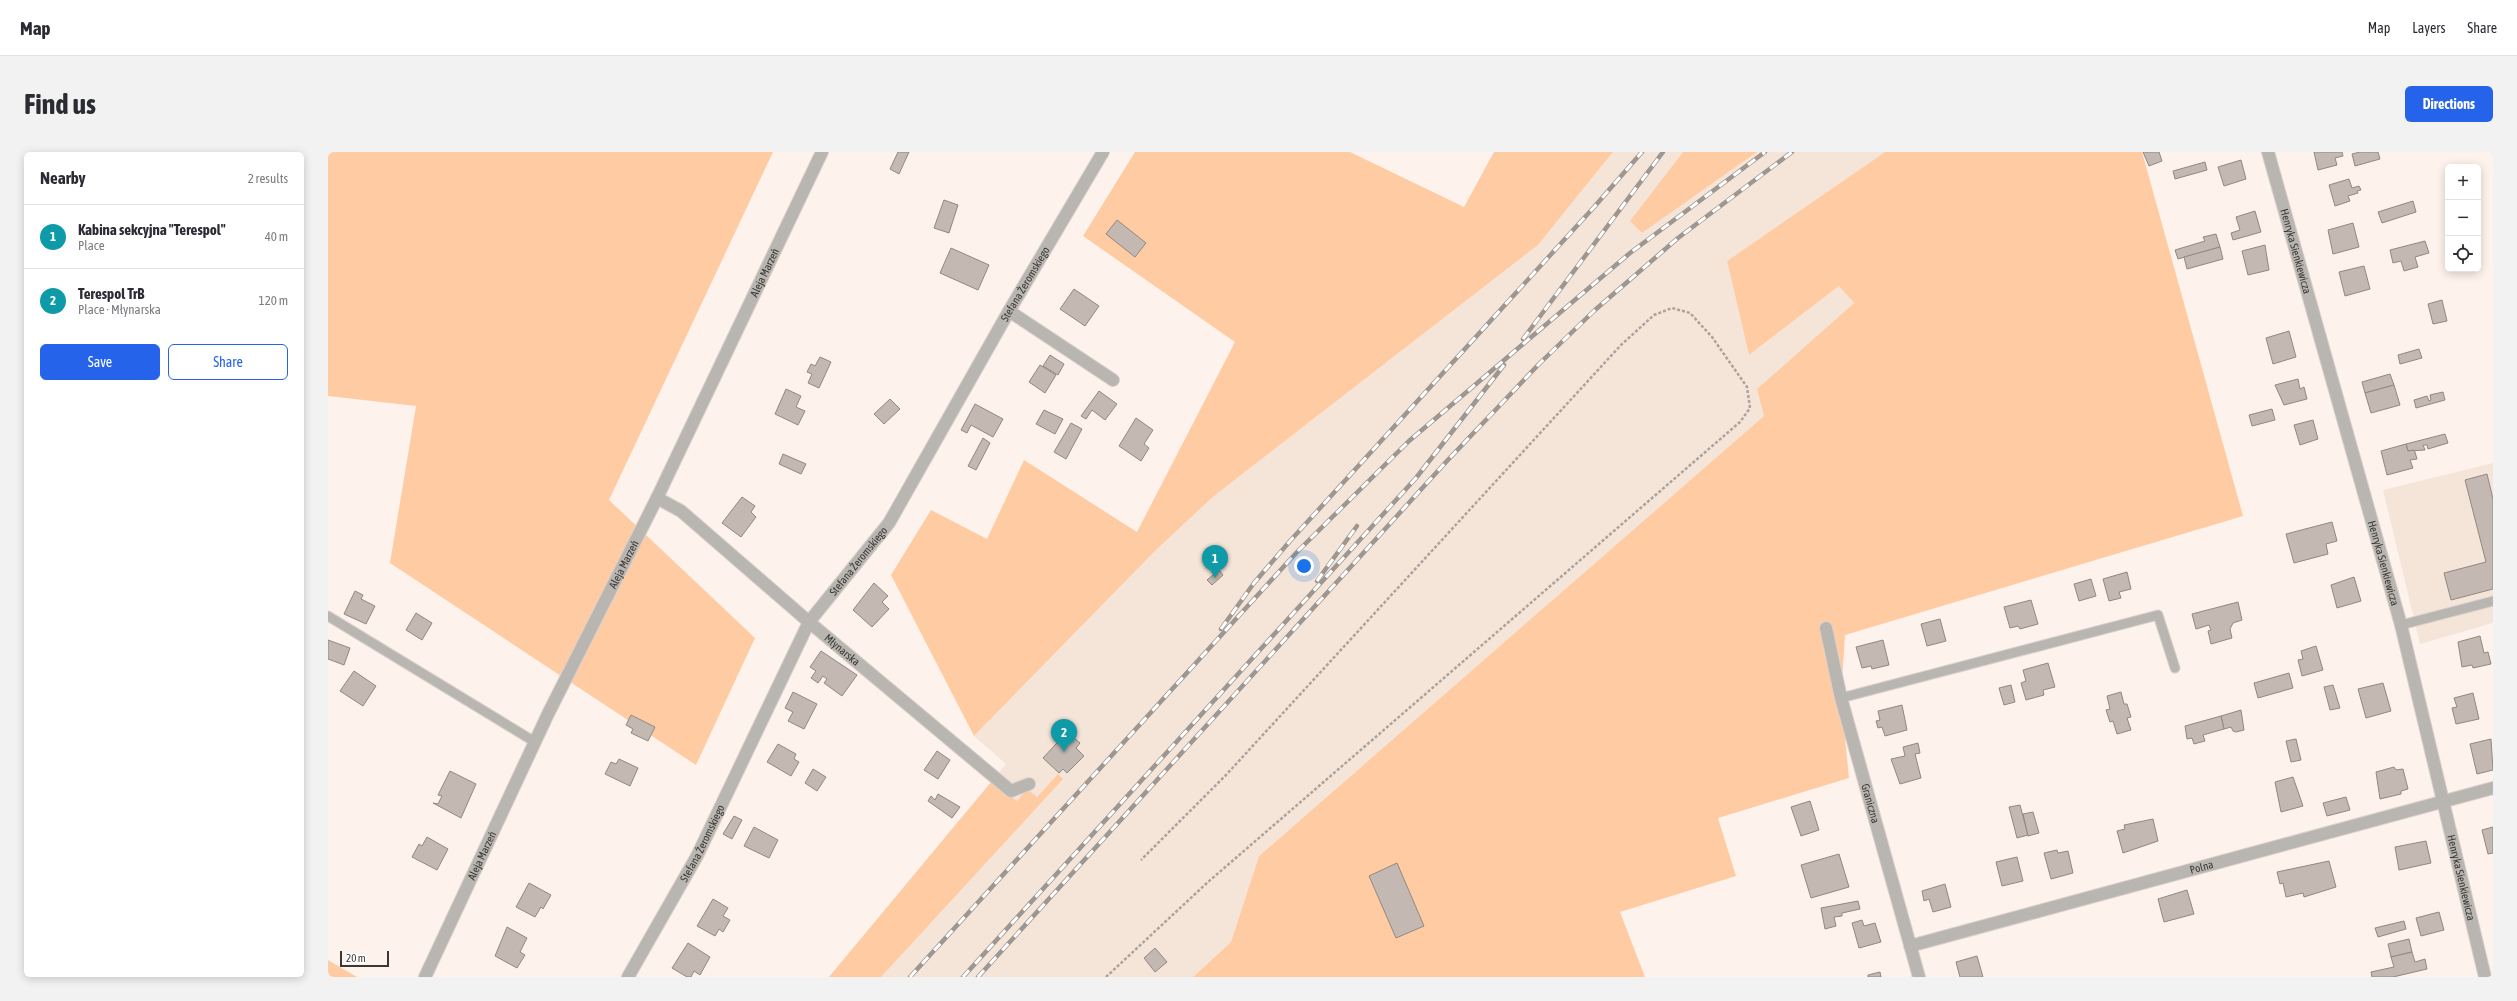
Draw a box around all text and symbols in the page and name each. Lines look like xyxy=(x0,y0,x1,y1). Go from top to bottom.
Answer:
text: Map xyxy=(20,17,51,39)
text: Map xyxy=(2368,20,2390,36)
text: Layers xyxy=(2412,20,2445,36)
text: Share xyxy=(2467,20,2497,36)
button: Directions xyxy=(2405,86,2493,122)
text: Find us xyxy=(24,88,96,120)
map controls xyxy=(2445,164,2481,272)
button: + xyxy=(2445,164,2481,200)
text: Nearby xyxy=(40,168,86,188)
text: 2 results xyxy=(248,171,288,186)
button: − xyxy=(2445,200,2481,236)
street label: Henryka Sienkiewicza xyxy=(2278,207,2314,295)
text: Kabina sekcyjna "Terespol" xyxy=(78,221,226,238)
text: 1 xyxy=(50,229,56,244)
text: 40 m xyxy=(265,229,288,244)
button: locate xyxy=(2445,236,2481,272)
text: Place xyxy=(78,238,105,253)
street label: Stefana Żeromskiego xyxy=(998,244,1052,324)
street label: Aleja Marzeń xyxy=(748,246,781,299)
text: Terespol TrB xyxy=(78,285,144,302)
text: 2 xyxy=(50,293,56,308)
text: 120 m xyxy=(259,293,288,308)
text: Place · Młynarska xyxy=(78,302,161,317)
button: Save xyxy=(40,344,160,380)
button: Share xyxy=(168,344,288,380)
street label: Henryka Sienkiewicza xyxy=(2366,519,2401,607)
street label: Stefana Żeromskiego xyxy=(827,524,890,598)
street label: Aleja Marzeń xyxy=(606,538,641,590)
pin: 1 xyxy=(1202,545,1228,578)
your location xyxy=(1294,556,1314,576)
street label: Młynarska xyxy=(822,632,862,668)
pin: 2 xyxy=(1051,719,1077,752)
street label: Graniczna xyxy=(1859,782,1882,824)
street label: Stefana Żeromskiego xyxy=(678,803,727,884)
street label: Aleja Marzeń xyxy=(465,829,498,882)
street label: Henryka Sienkiewicza xyxy=(2445,833,2477,922)
street label: Polna xyxy=(2188,858,2215,876)
scale bar xyxy=(340,949,389,968)
text: 20 m xyxy=(346,952,366,964)

